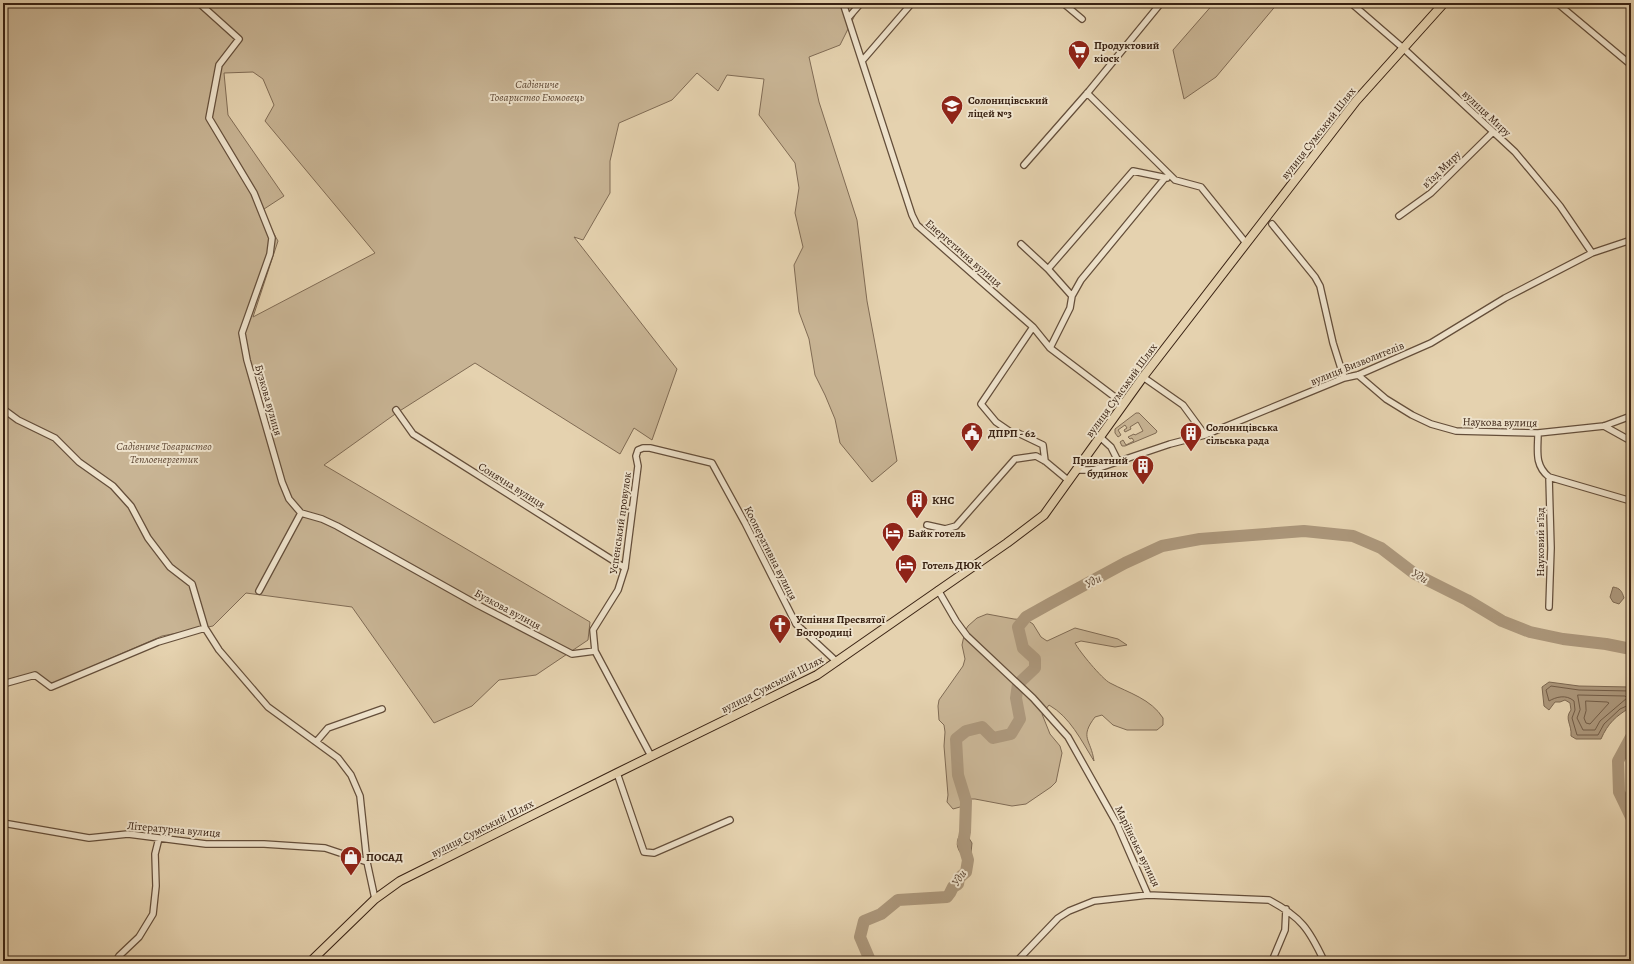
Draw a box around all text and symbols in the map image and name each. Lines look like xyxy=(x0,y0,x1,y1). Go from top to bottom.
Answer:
supermarket icon: Продуктовий кіоск xyxy=(1066,38,1092,71)
place label: Продуктовий кіоск xyxy=(1094,38,1160,66)
park label: Садівниче Товариство Еюмовець xyxy=(490,77,585,105)
street label: вулиця Сумський Шлях xyxy=(1278,84,1359,182)
street label: вулиця Миру xyxy=(1459,87,1515,141)
school or university icon: Солоницівський ліцей №3 xyxy=(939,93,965,126)
place label: Солоницівський ліцей №3 xyxy=(967,93,1048,121)
street label: в'їзд Миру xyxy=(1419,146,1465,192)
street label: Енергетична вулиця xyxy=(922,216,1005,291)
street label: вулиця Визволителів xyxy=(1308,338,1406,389)
street label: вулиця Сумський Шлях xyxy=(1082,340,1161,440)
street label: Бузкова вулиця xyxy=(251,363,286,437)
street label: Наукова вулиця xyxy=(1462,414,1538,431)
public building icon: ДПРП - 62 xyxy=(959,420,985,453)
building icon: Солоницівська сільська рада xyxy=(1178,420,1204,453)
place label: Солоницівська сільська рада xyxy=(1206,420,1279,448)
place label: ДПРП - 62 xyxy=(988,426,1036,441)
park label: Садівниче Товариство Теплоенергетик xyxy=(116,439,212,467)
place label: Приватний будинок xyxy=(1073,453,1128,481)
building icon: Приватний будинок xyxy=(1130,453,1156,486)
street label: Сонячна вулиця xyxy=(475,459,548,512)
street label: Успенський провулок xyxy=(606,471,635,575)
building icon: КНС xyxy=(904,487,930,520)
place label: КНС xyxy=(932,493,955,508)
street label: Кооперативна вулиця xyxy=(740,504,801,603)
street label: Науковий в'їзд xyxy=(1533,507,1548,577)
hotel icon: Байк готель xyxy=(880,520,906,553)
place label: Байк готель xyxy=(908,526,966,541)
hotel icon: Готель ДЮК xyxy=(893,552,919,585)
place label: Готель ДЮК xyxy=(922,558,982,573)
water label: Уди xyxy=(1409,565,1431,587)
water label: Уди xyxy=(1082,570,1104,592)
street label: Бузкова вулиця xyxy=(472,586,544,633)
church icon: Успіння Пресвятої Богородиці xyxy=(767,612,793,645)
place label: Успіння Пресвятої Богородиці xyxy=(796,612,886,640)
street label: вулиця Сумський Шлях xyxy=(718,652,827,717)
street label: вулиця Сумський Шлях xyxy=(428,796,537,861)
street label: Маріїнська вулиця xyxy=(1111,803,1164,889)
street label: Літературна вулиця xyxy=(127,818,221,841)
shop icon: ПОСАД xyxy=(338,844,364,877)
place label: ПОСАД xyxy=(366,850,403,865)
water label: Уди xyxy=(948,867,970,889)

